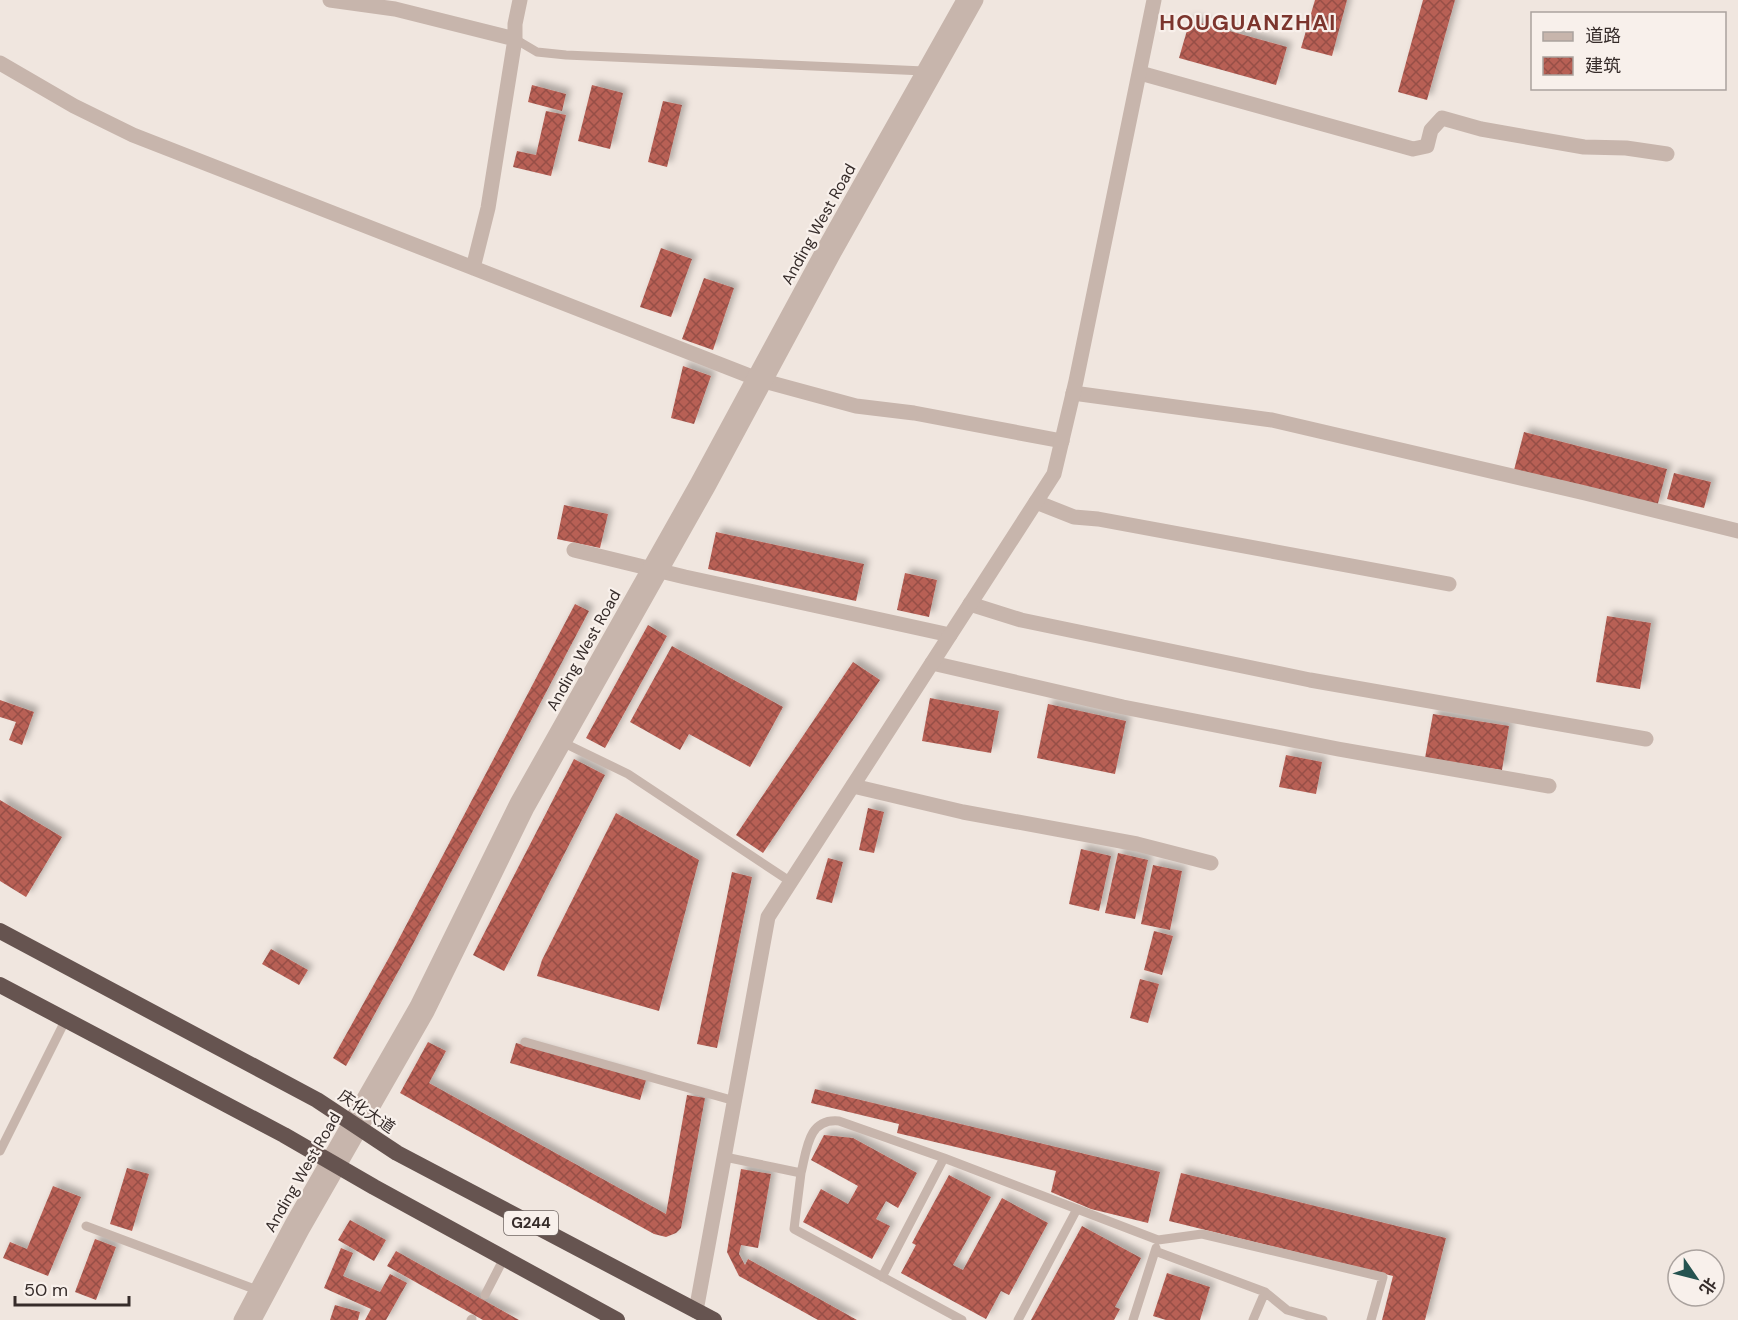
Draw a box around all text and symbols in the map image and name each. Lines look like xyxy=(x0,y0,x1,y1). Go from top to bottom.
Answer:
district label: HOUGUANZHAI xyxy=(1159,8,1337,37)
legend xyxy=(1531,12,1726,90)
text: 道路 xyxy=(1585,24,1621,48)
text: 建筑 xyxy=(1585,54,1621,78)
street label: Anding West Road xyxy=(776,160,860,288)
street label: Anding West Road xyxy=(541,586,625,714)
street label: 庆化大道 xyxy=(334,1085,399,1138)
street label: Anding West Road xyxy=(260,1108,345,1236)
road number: G244 xyxy=(504,1211,558,1235)
north arrow xyxy=(1666,1248,1726,1308)
scale bar xyxy=(15,1269,129,1307)
text: 北 xyxy=(1695,1274,1721,1299)
text: 50 m xyxy=(24,1278,68,1302)

